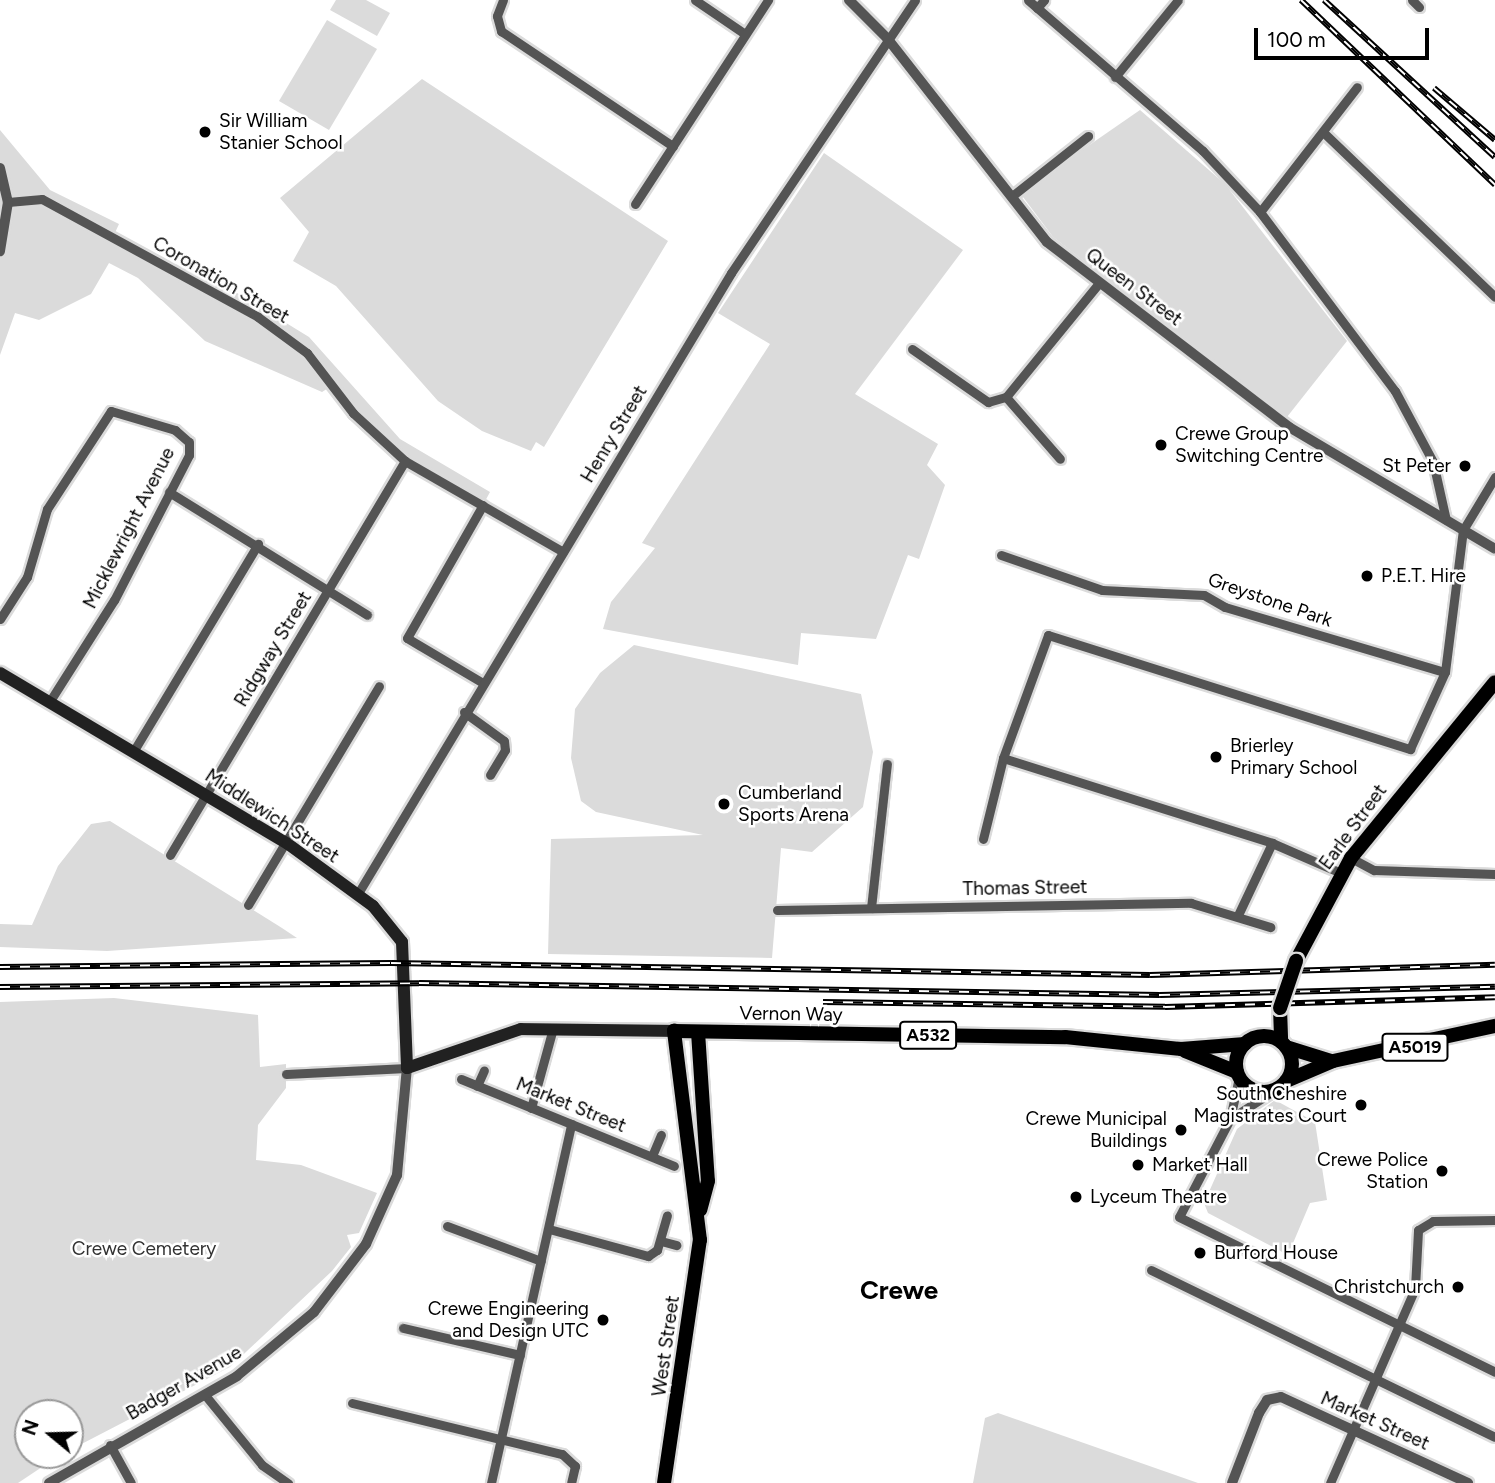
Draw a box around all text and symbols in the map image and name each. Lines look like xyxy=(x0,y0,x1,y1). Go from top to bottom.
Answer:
scale bar xyxy=(1257,14,1432,58)
text: 100 m xyxy=(1267,27,1326,52)
place label: Sir William Stanier School xyxy=(219,110,343,154)
marker: Sir William Stanier School xyxy=(197,124,213,140)
street label: Coronation Street xyxy=(149,232,293,328)
street label: Queen Street xyxy=(1081,243,1187,331)
street label: Henry Street xyxy=(576,381,652,487)
place label: Crewe Group Switching Centre xyxy=(1175,423,1323,467)
marker: Crewe Group Switching Centre xyxy=(1153,437,1169,453)
street label: Micklewright Avenue xyxy=(78,444,180,612)
place label: St Peter xyxy=(1382,455,1451,477)
marker: St Peter xyxy=(1457,458,1473,474)
place label: P.E.T. Hire xyxy=(1381,565,1466,587)
street label: Greystone Park xyxy=(1205,568,1335,632)
marker: P.E.T. Hire xyxy=(1359,568,1375,584)
street label: Ridgway Street xyxy=(230,587,316,711)
place label: Brierley Primary School xyxy=(1230,735,1357,779)
marker: Brierley Primary School xyxy=(1208,749,1224,765)
street label: Middlewich Street xyxy=(201,764,343,868)
street label: Earle Street xyxy=(1314,780,1392,874)
place label: Cumberland Sports Arena xyxy=(738,782,849,826)
marker: Cumberland Sports Arena xyxy=(716,796,732,812)
street label: Thomas Street xyxy=(962,876,1088,900)
street label: Vernon Way xyxy=(739,1002,843,1026)
road number: A532 xyxy=(898,1020,958,1050)
road number: A5019 xyxy=(1380,1032,1450,1062)
street label: Market Street xyxy=(513,1073,629,1137)
place label: South Cheshire Magistrates Court xyxy=(1194,1083,1347,1127)
marker: South Cheshire Magistrates Court xyxy=(1353,1097,1369,1113)
place label: Crewe Municipal Buildings xyxy=(1026,1108,1167,1152)
marker: Crewe Municipal Buildings xyxy=(1173,1122,1189,1138)
place label: Crewe Police Station xyxy=(1317,1149,1428,1193)
place label: Market Hall xyxy=(1152,1154,1248,1176)
marker: Market Hall xyxy=(1130,1157,1146,1173)
marker: Crewe Police Station xyxy=(1434,1163,1450,1179)
place label: Lyceum Theatre xyxy=(1090,1186,1227,1208)
marker: Lyceum Theatre xyxy=(1068,1189,1084,1205)
park label: Crewe Cemetery xyxy=(72,1238,216,1260)
place label: Burford House xyxy=(1214,1242,1338,1264)
marker: Burford House xyxy=(1192,1245,1208,1261)
district label: Crewe xyxy=(860,1275,938,1307)
place label: Christchurch xyxy=(1334,1276,1444,1298)
marker: Christchurch xyxy=(1450,1279,1466,1295)
street label: West Street xyxy=(648,1294,684,1398)
place label: Crewe Engineering and Design UTC xyxy=(428,1298,589,1342)
marker: Crewe Engineering and Design UTC xyxy=(595,1312,611,1328)
street label: Badger Avenue xyxy=(122,1341,246,1425)
street label: Market Street xyxy=(1317,1387,1433,1455)
north arrow xyxy=(14,1399,84,1469)
text: N xyxy=(17,1417,44,1438)

